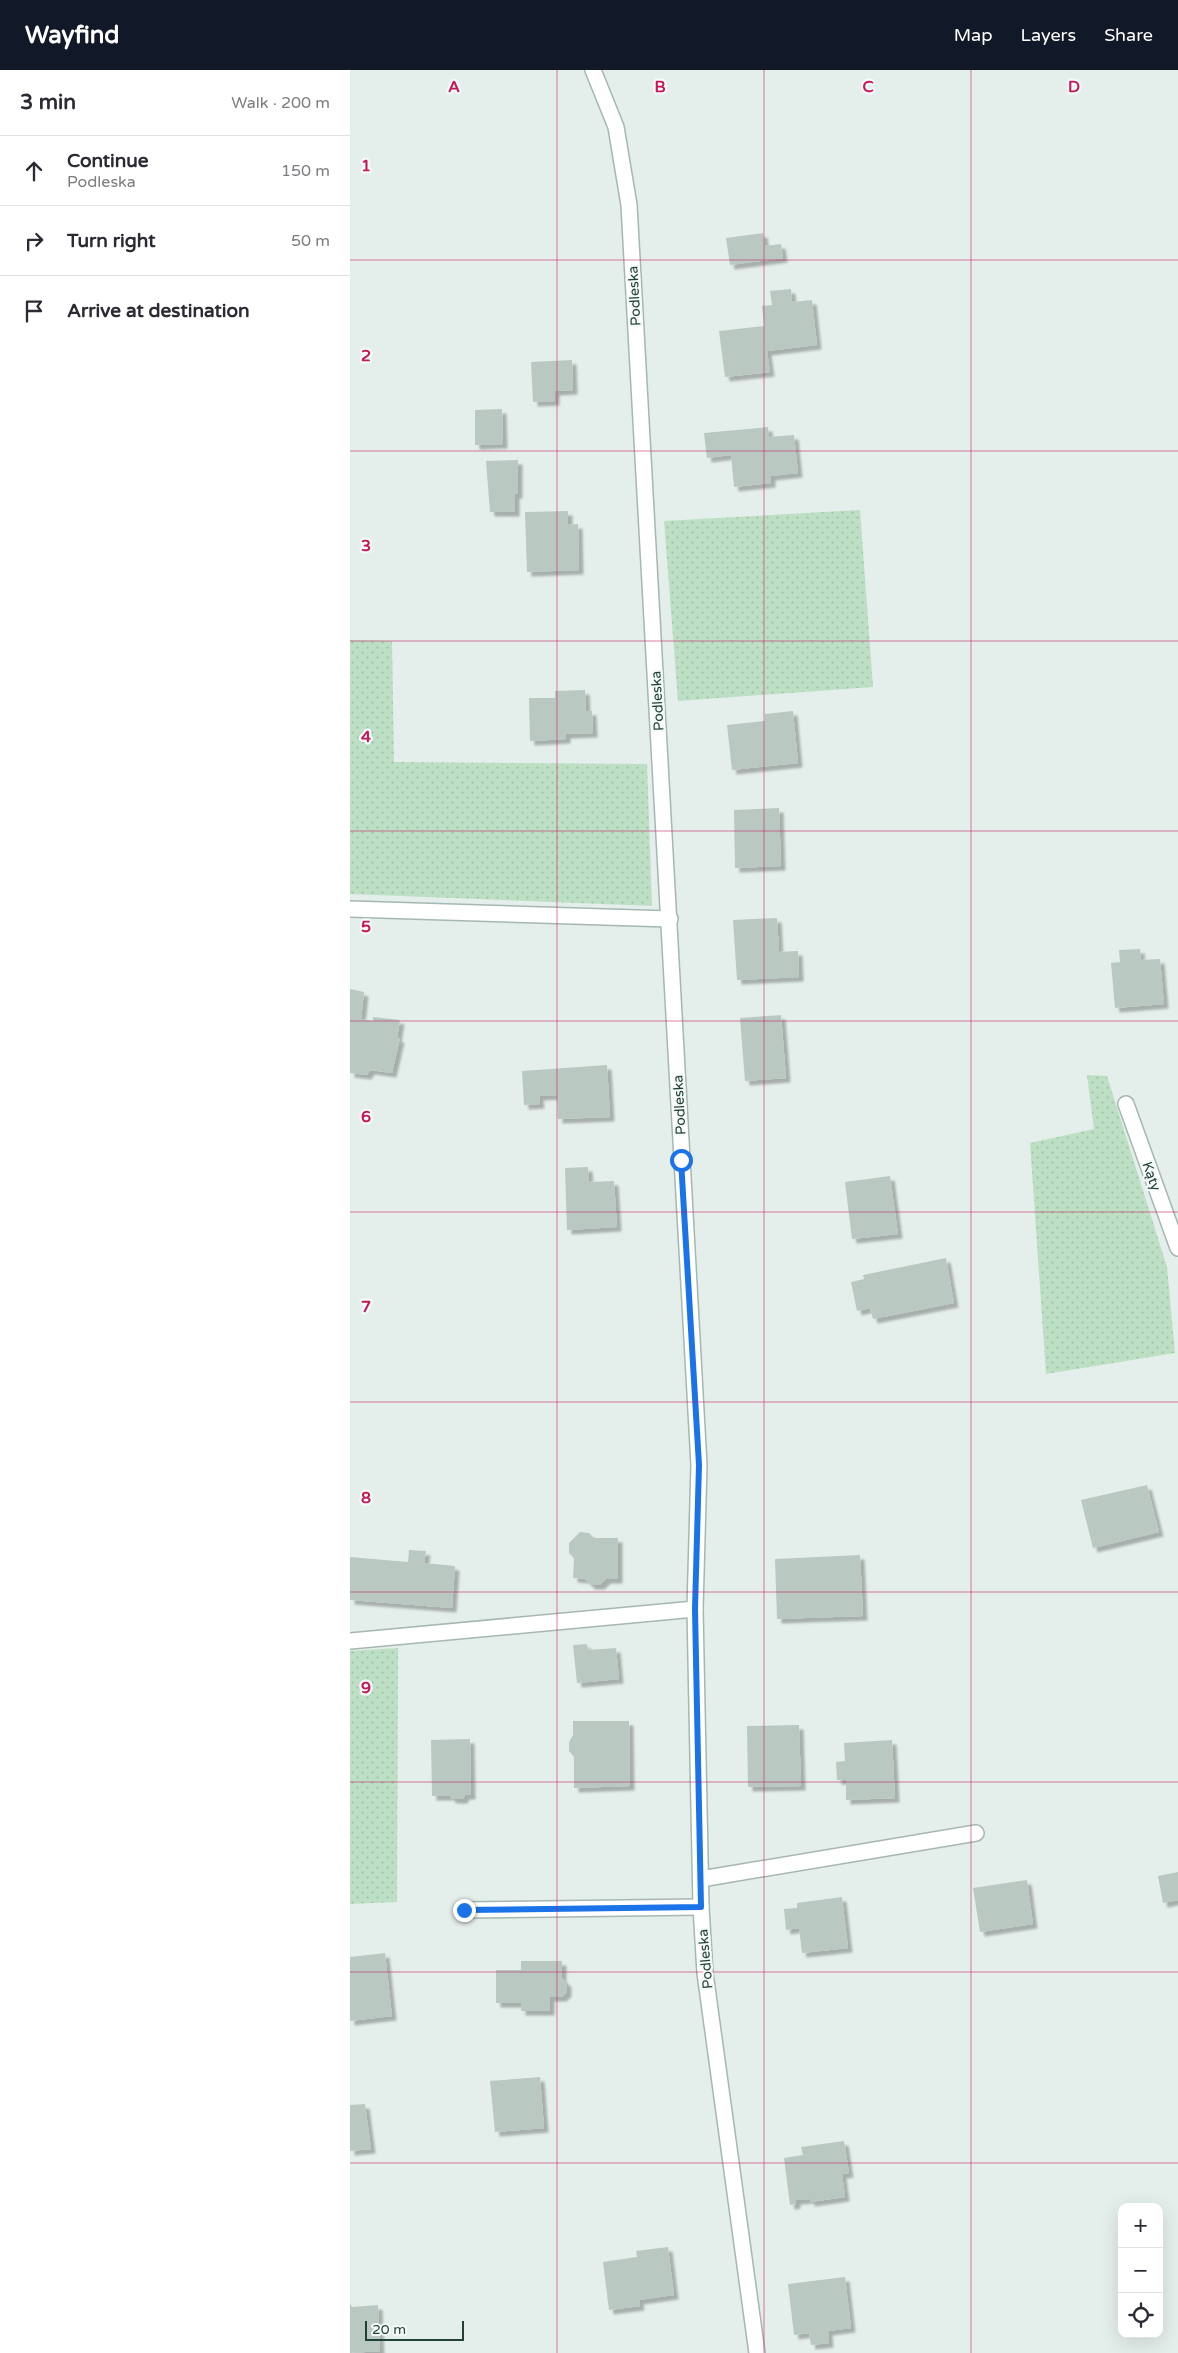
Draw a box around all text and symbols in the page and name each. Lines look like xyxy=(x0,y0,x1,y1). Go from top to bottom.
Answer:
text: Wayfind xyxy=(25,21,120,50)
text: Map xyxy=(954,24,993,46)
text: Layers xyxy=(1021,24,1076,46)
text: Share xyxy=(1104,24,1153,46)
text: A xyxy=(448,77,460,97)
text: B xyxy=(654,77,666,97)
text: C xyxy=(862,77,874,97)
text: D xyxy=(1068,77,1080,97)
text: 3 min xyxy=(20,90,76,115)
text: Walk · 200 m xyxy=(231,93,330,113)
text: Continue xyxy=(67,150,149,172)
text: 1 xyxy=(361,156,371,176)
icon: ahead xyxy=(20,157,48,185)
text: 150 m xyxy=(281,161,330,181)
text: Podleska xyxy=(67,172,136,192)
icon: right xyxy=(20,227,48,255)
text: Turn right xyxy=(67,230,155,252)
text: 50 m xyxy=(291,231,330,251)
street label: Podleska xyxy=(624,266,645,326)
icon: arrive xyxy=(20,297,48,325)
text: Arrive at destination xyxy=(67,300,250,322)
text: 2 xyxy=(361,346,371,366)
text: 3 xyxy=(361,536,371,556)
street label: Podleska xyxy=(647,671,668,731)
text: 4 xyxy=(361,727,371,747)
text: 5 xyxy=(361,917,371,937)
street label: Podleska xyxy=(669,1075,690,1135)
text: 6 xyxy=(361,1107,371,1127)
route start xyxy=(670,1149,693,1172)
street label: Kąty xyxy=(1138,1159,1165,1194)
text: 7 xyxy=(361,1297,371,1317)
text: 8 xyxy=(361,1488,371,1508)
text: 9 xyxy=(361,1678,371,1698)
route end xyxy=(453,1899,476,1922)
street label: Podleska xyxy=(694,1928,717,1990)
map controls xyxy=(1118,2203,1163,2338)
button: + xyxy=(1118,2203,1163,2248)
button: − xyxy=(1118,2248,1163,2293)
button: locate xyxy=(1118,2293,1163,2338)
scale bar xyxy=(365,2318,464,2341)
text: 20 m xyxy=(372,2321,406,2338)

